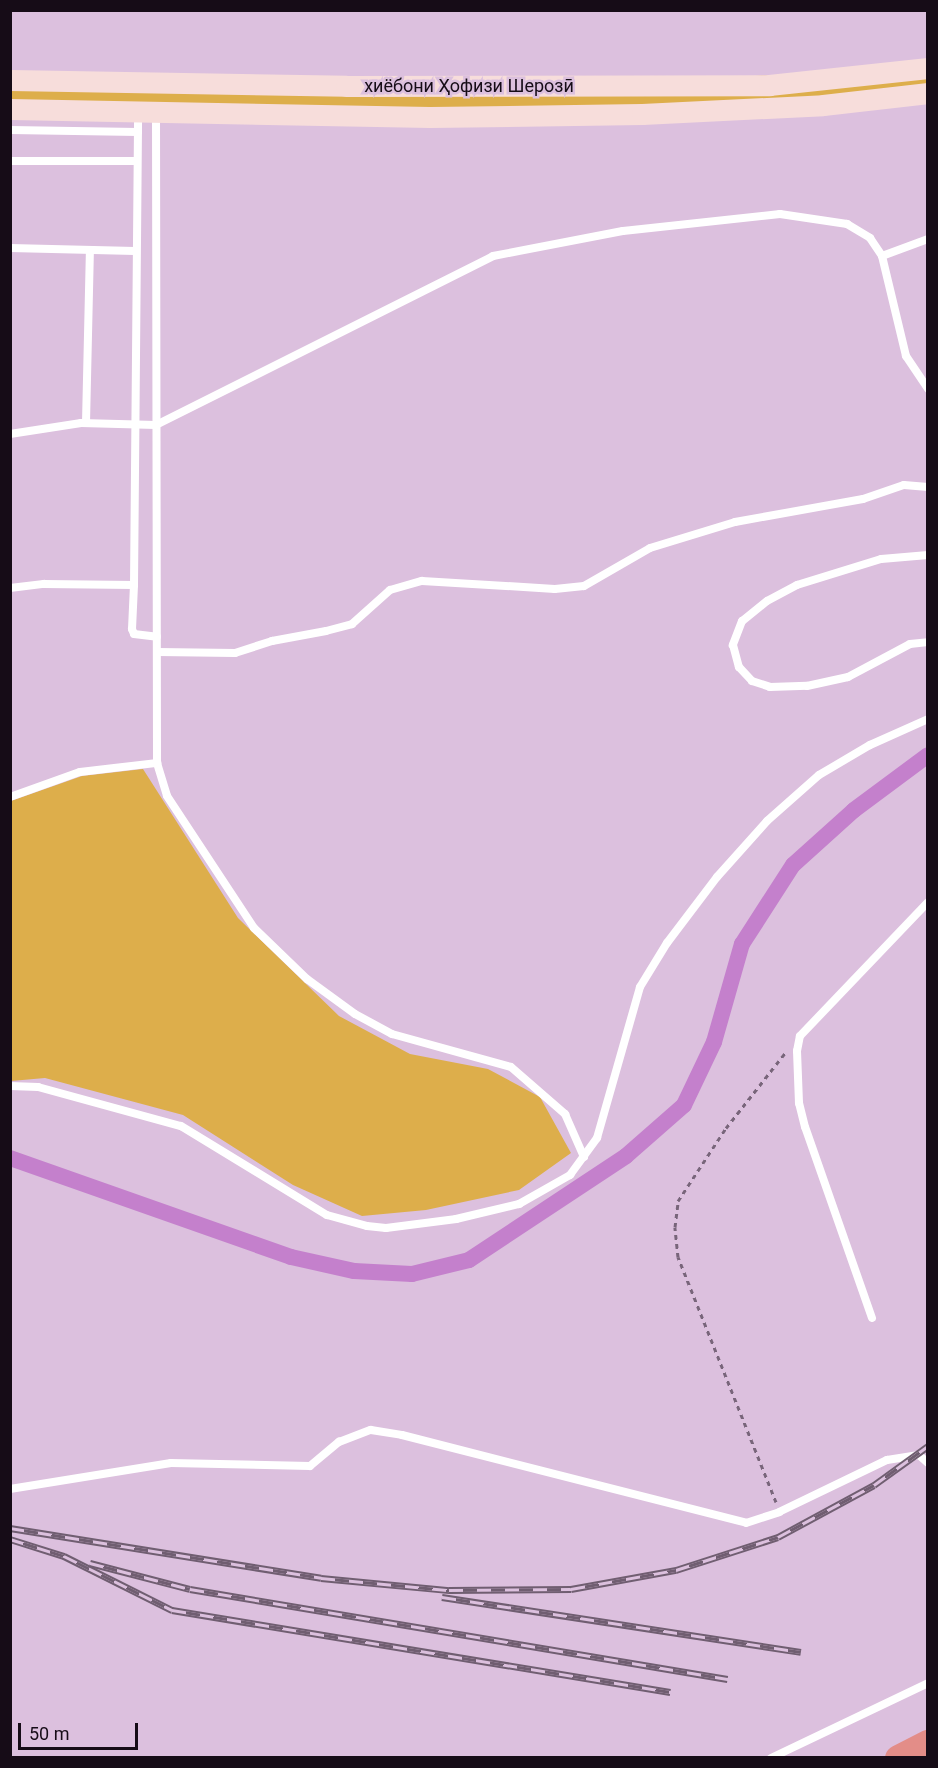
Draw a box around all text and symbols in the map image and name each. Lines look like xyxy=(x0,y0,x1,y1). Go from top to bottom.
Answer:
street label: хиёбони Ҳофизи Шерозӣ xyxy=(364,75,574,97)
scale bar xyxy=(21,1711,141,1749)
text: 50 m xyxy=(29,1723,69,1744)

